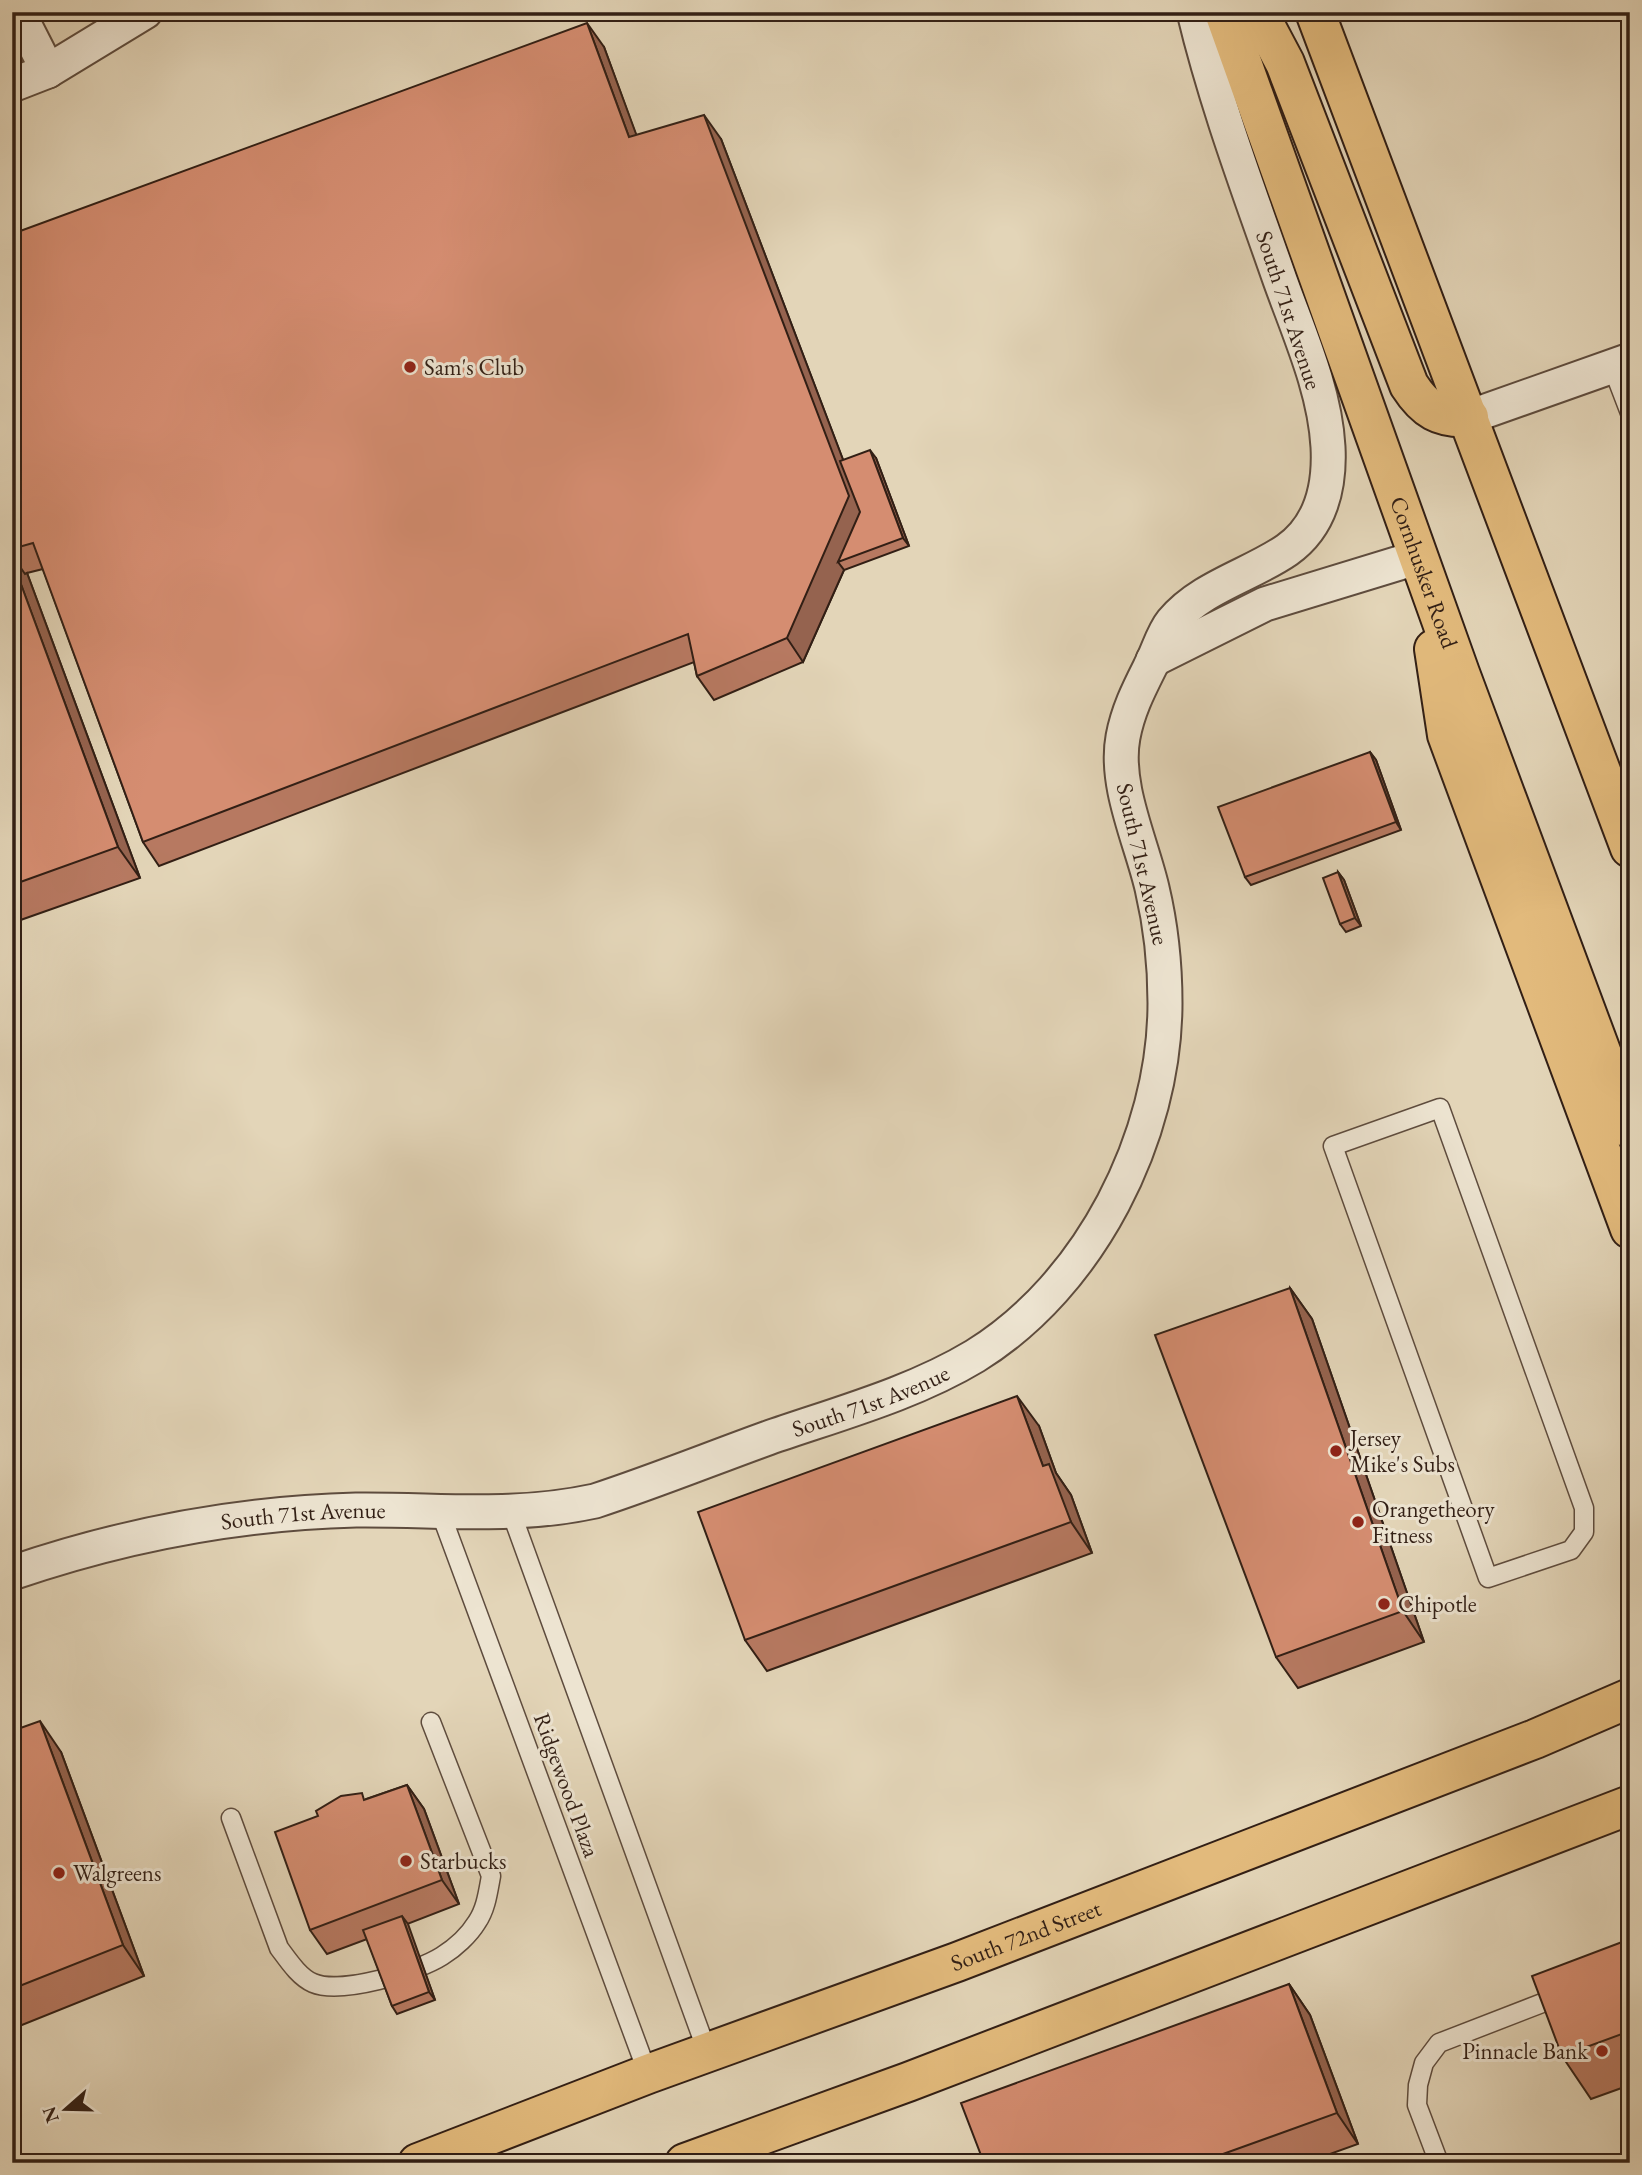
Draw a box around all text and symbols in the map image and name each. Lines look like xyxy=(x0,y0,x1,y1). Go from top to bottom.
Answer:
street label: South 71st Avenue xyxy=(1249,227,1329,393)
place label: Sam's Club xyxy=(424,352,524,382)
marker: Sam's Club xyxy=(402,359,418,375)
street label: Cornhusker Road xyxy=(1383,492,1465,653)
street label: South 71st Avenue xyxy=(1110,780,1176,948)
street label: South 71st Avenue xyxy=(788,1358,954,1444)
place label: Jersey Mike's Subs xyxy=(1348,1423,1455,1479)
marker: Jersey Mike's Subs xyxy=(1328,1443,1344,1459)
place label: Orangetheory Fitness xyxy=(1372,1494,1495,1550)
street label: South 71st Avenue xyxy=(219,1495,386,1537)
marker: Orangetheory Fitness xyxy=(1350,1514,1366,1530)
place label: Chipotle xyxy=(1398,1589,1477,1619)
marker: Chipotle xyxy=(1376,1596,1392,1612)
street label: Ridgewood Plaza xyxy=(527,1709,607,1862)
place label: Starbucks xyxy=(420,1846,506,1876)
marker: Starbucks xyxy=(398,1853,414,1869)
place label: Walgreens xyxy=(73,1858,161,1888)
marker: Walgreens xyxy=(51,1865,67,1881)
street label: South 72nd Street xyxy=(946,1893,1106,1978)
place label: Pinnacle Bank xyxy=(1462,2036,1589,2066)
marker: Pinnacle Bank xyxy=(1594,2043,1610,2059)
north arrow xyxy=(32,2074,102,2144)
text: N xyxy=(36,2103,65,2126)

